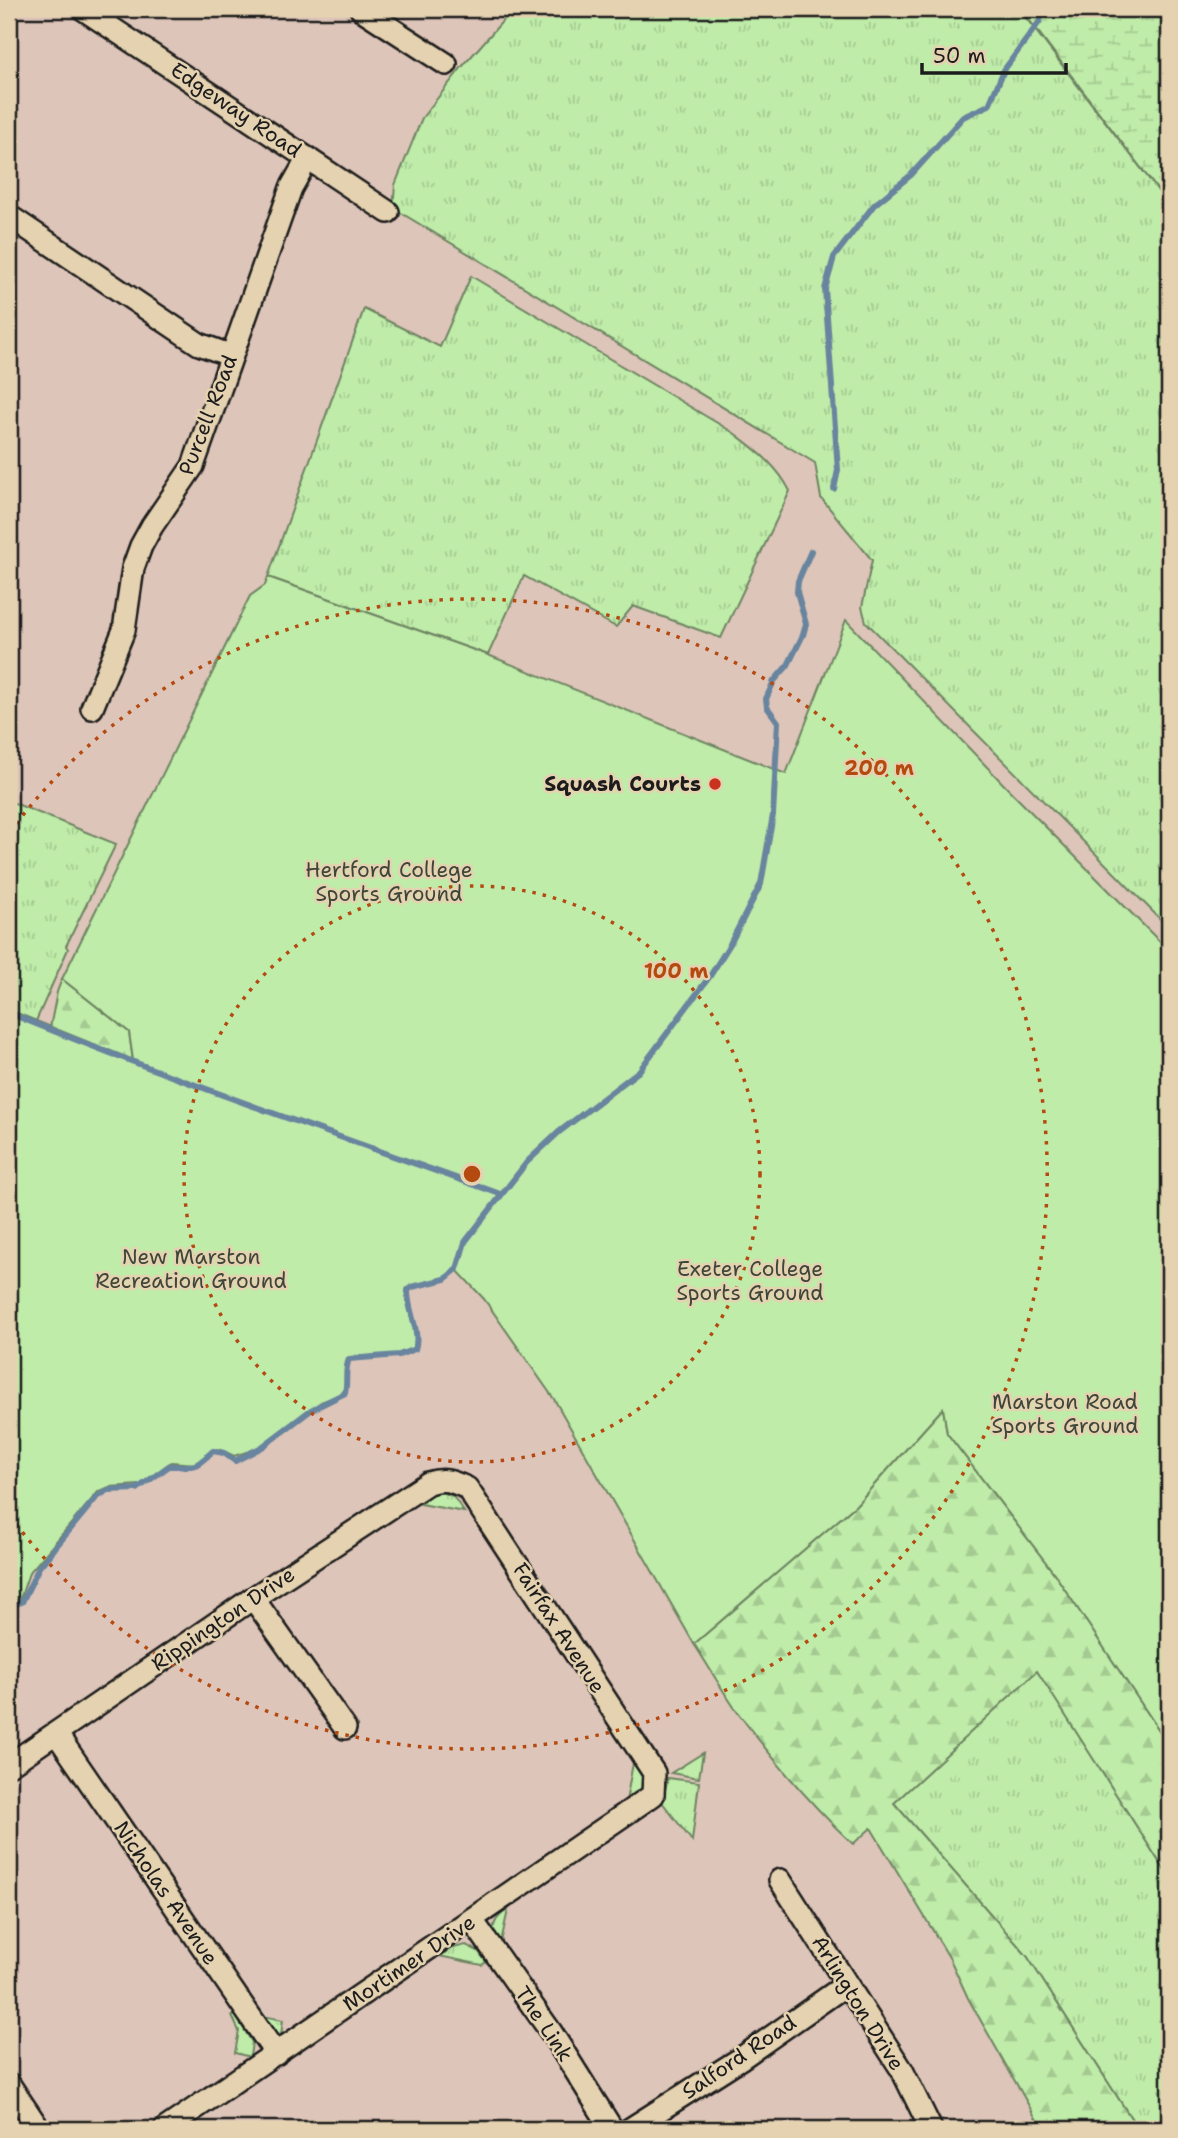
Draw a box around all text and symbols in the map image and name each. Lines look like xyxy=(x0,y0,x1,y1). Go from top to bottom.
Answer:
scale bar xyxy=(922,32,1066,76)
text: 50 m xyxy=(933,42,986,70)
street label: Edgeway Road xyxy=(165,56,307,164)
street label: Purcell Road xyxy=(172,351,244,479)
text: 200 m xyxy=(844,754,914,782)
place label: Squash Courts xyxy=(544,770,701,798)
marker: Squash Courts xyxy=(707,776,723,792)
park label: Hertford College Sports Ground xyxy=(305,856,473,908)
text: 100 m xyxy=(644,957,708,985)
centre of rings xyxy=(460,1162,484,1186)
park label: New Marston Recreation Ground xyxy=(95,1243,287,1295)
park label: Exeter College Sports Ground xyxy=(676,1255,824,1307)
park label: Marston Road Sports Ground xyxy=(991,1388,1139,1440)
street label: Fairfax Avenue xyxy=(506,1557,612,1699)
street label: Rippington Drive xyxy=(146,1561,300,1677)
street label: Nicholas Avenue xyxy=(107,1815,225,1971)
street label: Mortimer Drive xyxy=(337,1908,481,2018)
street label: Arlington Drive xyxy=(805,1930,911,2076)
street label: The Link xyxy=(508,1981,580,2067)
street label: Salford Road xyxy=(676,2008,802,2106)

